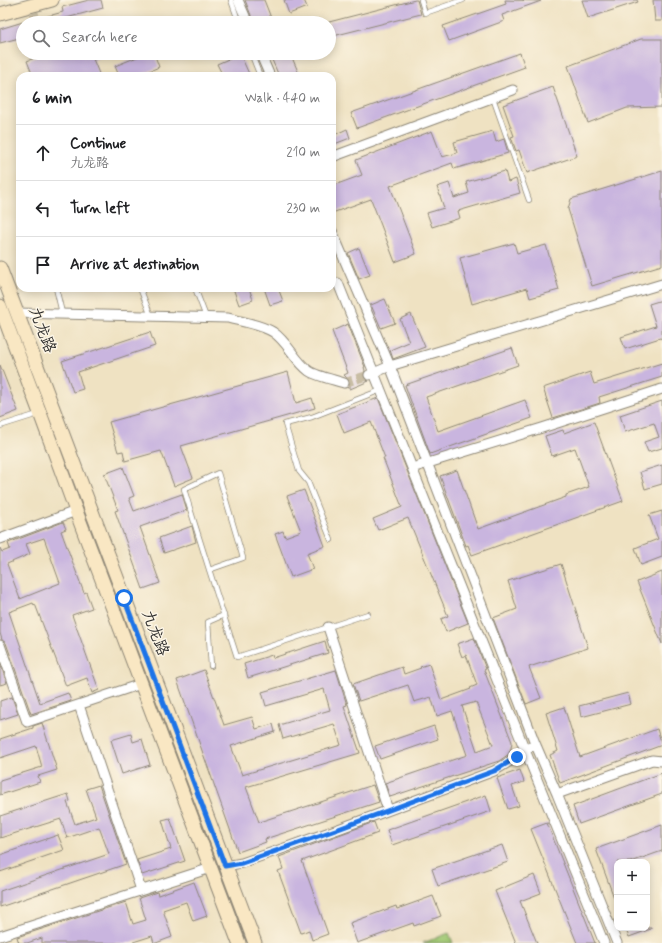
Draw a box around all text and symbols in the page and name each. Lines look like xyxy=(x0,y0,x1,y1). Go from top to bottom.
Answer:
search box xyxy=(16,16,336,60)
icon: search xyxy=(30,27,52,49)
text: Search here xyxy=(62,28,138,48)
text: 6 min xyxy=(32,87,72,109)
text: Walk · 440 m xyxy=(245,90,320,107)
text: Continue xyxy=(70,134,126,154)
icon: ahead xyxy=(32,142,54,164)
text: 210 m xyxy=(286,144,320,161)
text: 九龙路 xyxy=(70,155,109,172)
icon: left xyxy=(32,198,54,220)
text: Turn left xyxy=(70,199,130,219)
text: 230 m xyxy=(286,200,320,217)
icon: arrive xyxy=(32,254,54,276)
text: Arrive at destination xyxy=(70,255,199,275)
street label: 九龙路 xyxy=(24,304,60,356)
route start xyxy=(115,589,133,607)
street label: 九龙路 xyxy=(137,607,173,659)
route end xyxy=(508,748,526,766)
map controls xyxy=(614,859,650,931)
button: + xyxy=(614,859,650,895)
button: − xyxy=(614,895,650,931)

